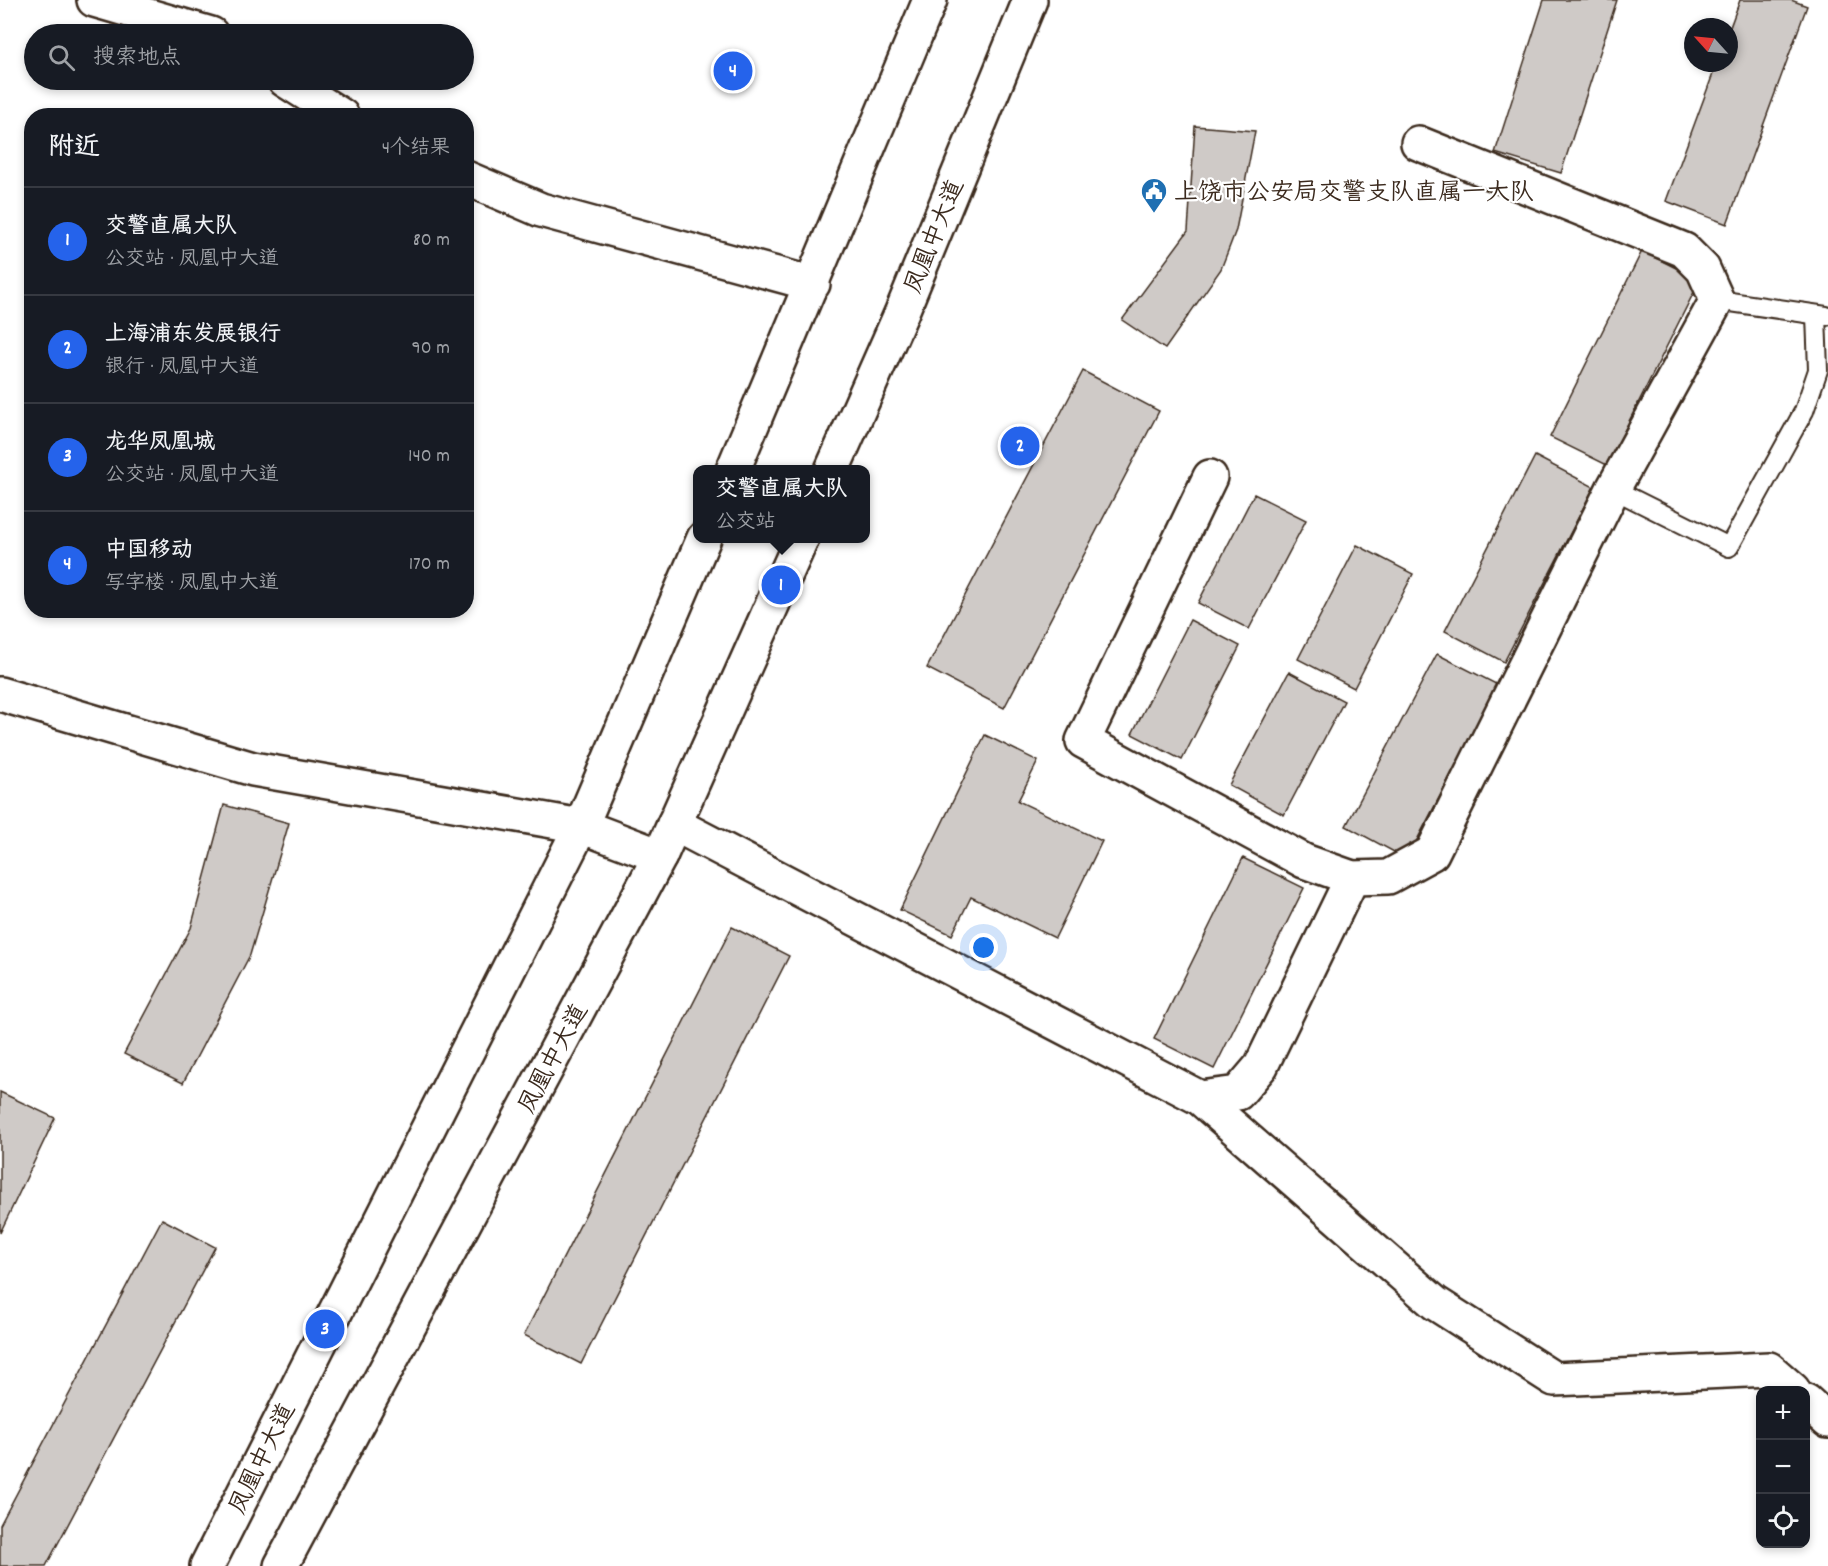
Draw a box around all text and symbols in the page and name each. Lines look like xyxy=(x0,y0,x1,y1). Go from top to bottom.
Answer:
north arrow xyxy=(1684,18,1738,72)
search box xyxy=(24,24,474,90)
icon: search xyxy=(45,41,78,74)
text: 搜索地点 xyxy=(93,43,181,74)
pin: 4 xyxy=(714,48,752,94)
text: 附近 xyxy=(48,130,100,167)
text: 4个结果 xyxy=(382,135,450,163)
street label: 凤凰中大道 xyxy=(898,175,974,299)
public building icon: 上饶市公安局交警支队直属一大队 xyxy=(1139,176,1169,214)
place label: 上饶市公安局交警支队直属一大队 xyxy=(1174,177,1534,211)
text: 交警直属大队 xyxy=(105,212,237,243)
text: 1 xyxy=(65,227,70,255)
text: 80 m xyxy=(413,227,450,255)
text: 公交站 · 凤凰中大道 xyxy=(105,246,279,274)
text: 上海浦东发展银行 xyxy=(105,320,281,351)
text: 2 xyxy=(63,335,72,363)
text: 90 m xyxy=(412,335,450,363)
text: 银行 · 凤凰中大道 xyxy=(105,354,259,382)
pin: 2 xyxy=(1000,424,1040,468)
text: 龙华凤凰城 xyxy=(105,428,215,459)
text: 3 xyxy=(63,443,72,471)
text: 140 m xyxy=(408,443,450,471)
text: 公交站 · 凤凰中大道 xyxy=(105,462,279,490)
popup xyxy=(693,465,870,543)
text: 交警直属大队 xyxy=(715,475,848,506)
text: 公交站 xyxy=(715,509,775,537)
text: 中国移动 xyxy=(105,536,193,567)
text: 4 xyxy=(63,551,72,579)
text: 170 m xyxy=(409,551,450,579)
pin: 1 xyxy=(762,562,800,608)
text: 写字楼 · 凤凰中大道 xyxy=(105,570,279,598)
your location xyxy=(969,933,998,962)
street label: 凤凰中大道 xyxy=(511,998,598,1120)
pin: 3 xyxy=(306,1306,344,1352)
map controls xyxy=(1756,1386,1810,1548)
button: + xyxy=(1756,1386,1810,1440)
street label: 凤凰中大道 xyxy=(222,1398,305,1521)
button: − xyxy=(1756,1440,1810,1494)
button: locate xyxy=(1756,1494,1810,1548)

